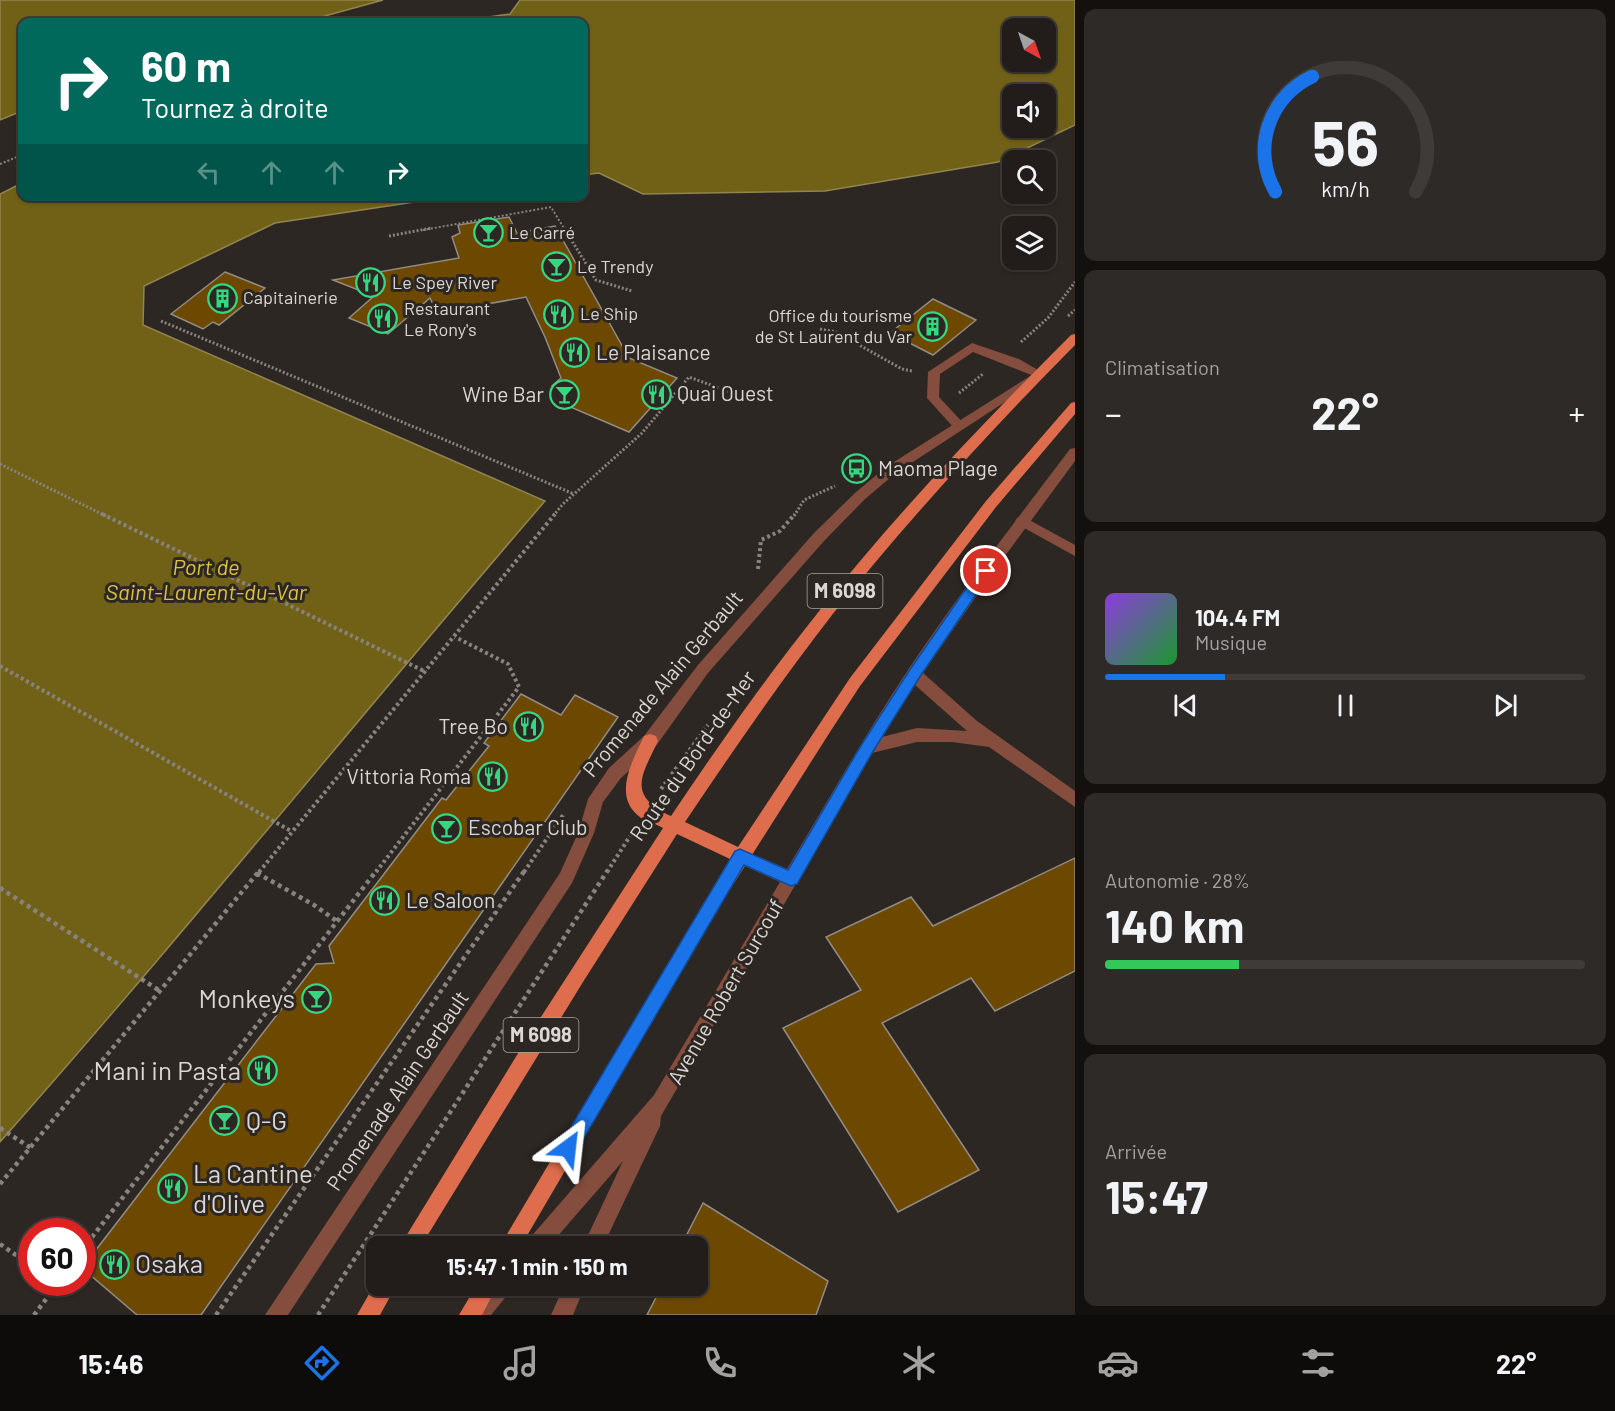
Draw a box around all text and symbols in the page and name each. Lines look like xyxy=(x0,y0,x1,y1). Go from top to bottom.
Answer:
north arrow xyxy=(1002,18,1056,72)
map controls xyxy=(1002,18,1056,270)
text: 60 m xyxy=(141,40,231,90)
icon: right xyxy=(42,42,120,120)
button: sound xyxy=(1002,84,1056,138)
text: Tournez à droite xyxy=(141,91,329,123)
text: 56 xyxy=(1311,104,1379,178)
button: search xyxy=(1002,150,1056,204)
icon: left xyxy=(192,156,225,189)
icon: ahead xyxy=(255,156,288,189)
icon: ahead xyxy=(318,156,351,189)
icon: right xyxy=(381,156,414,189)
text: km/h xyxy=(1321,176,1369,201)
button: layers xyxy=(1002,216,1056,270)
bar icon: Le Carré xyxy=(472,217,504,249)
place label: Le Carré xyxy=(509,221,575,243)
bar icon: Le Trendy xyxy=(540,251,572,283)
place label: Le Trendy xyxy=(577,255,653,277)
restaurant icon: Le Spey River xyxy=(355,267,387,299)
place label: Le Spey River xyxy=(392,271,497,293)
building icon: Capitainerie xyxy=(206,282,238,314)
place label: Capitainerie xyxy=(243,286,338,308)
place label: Restaurant Le Rony's xyxy=(404,297,490,340)
restaurant icon: Le Ship xyxy=(543,298,575,330)
place label: Le Ship xyxy=(580,302,638,324)
restaurant icon: Restaurant Le Rony's xyxy=(367,303,399,335)
place label: Office du tourisme de St Laurent du Var xyxy=(755,304,912,347)
building icon: Office du tourisme de St Laurent du Var xyxy=(917,310,949,342)
restaurant icon: Le Plaisance xyxy=(559,337,591,369)
place label: Le Plaisance xyxy=(596,339,711,364)
text: Climatisation xyxy=(1105,355,1220,379)
restaurant icon: Quai Ouest xyxy=(640,378,672,410)
bar icon: Wine Bar xyxy=(549,379,581,411)
place label: Quai Ouest xyxy=(677,380,774,405)
place label: Wine Bar xyxy=(462,381,544,406)
text: 22° xyxy=(1311,385,1379,439)
text: − xyxy=(1105,393,1122,433)
text: + xyxy=(1568,393,1585,433)
bus stop icon: Maoma Plage xyxy=(841,453,873,485)
place label: Maoma Plage xyxy=(878,455,998,480)
pin xyxy=(960,545,1011,596)
water label: Port de Saint-Laurent-du-Var xyxy=(105,553,308,604)
icon: arrive xyxy=(969,554,1002,587)
road number: M 6098 xyxy=(808,574,882,608)
street label: Promenade Alain Gerbault xyxy=(577,585,747,781)
text: 104.4 FM xyxy=(1195,604,1280,630)
text: Musique xyxy=(1195,630,1267,654)
street label: Route du Bord-de-Mer xyxy=(624,665,760,845)
icon: previous xyxy=(1169,689,1202,722)
icon: pause xyxy=(1329,689,1362,722)
icon: next xyxy=(1489,689,1522,722)
restaurant icon: Tree Bo xyxy=(513,711,545,743)
place label: Tree Bo xyxy=(438,713,508,738)
restaurant icon: Vittoria Roma xyxy=(476,761,508,793)
place label: Vittoria Roma xyxy=(347,763,471,788)
bar icon: Escobar Club xyxy=(431,812,463,844)
place label: Escobar Club xyxy=(468,814,587,839)
text: Autonomie · 28% xyxy=(1105,868,1250,892)
restaurant icon: Le Saloon xyxy=(369,885,401,917)
place label: Le Saloon xyxy=(406,887,495,912)
street label: Avenue Robert Surcouf xyxy=(661,894,788,1088)
text: 140 km xyxy=(1105,898,1244,952)
place label: Monkeys xyxy=(199,982,295,1013)
bar icon: Monkeys xyxy=(300,983,332,1015)
street label: Promenade Alain Gerbault xyxy=(321,986,473,1195)
road number: M 6098 xyxy=(504,1018,578,1052)
place label: Mani in Pasta xyxy=(94,1054,241,1085)
restaurant icon: Mani in Pasta xyxy=(246,1055,278,1087)
place label: Q-G xyxy=(246,1104,287,1135)
bar icon: Q-G xyxy=(209,1105,241,1137)
position arrow xyxy=(536,1116,600,1180)
text: Arrivée xyxy=(1105,1139,1167,1163)
place label: La Cantine d'Olive xyxy=(193,1157,313,1218)
text: 15:47 xyxy=(1105,1169,1208,1223)
restaurant icon: La Cantine d'Olive xyxy=(156,1173,188,1205)
speed limit sign: 60 xyxy=(18,1218,96,1296)
place label: Osaka xyxy=(135,1247,203,1278)
restaurant icon: Osaka xyxy=(98,1248,130,1280)
text: 15:47 · 1 min · 150 m xyxy=(446,1253,628,1279)
icon: directions xyxy=(301,1342,343,1384)
icon: music xyxy=(500,1342,542,1384)
icon: phone xyxy=(699,1342,741,1384)
icon: climate xyxy=(898,1342,940,1384)
icon: car xyxy=(1097,1342,1139,1384)
icon: filters xyxy=(1297,1342,1339,1384)
text: 15:46 xyxy=(79,1347,143,1379)
text: 22° xyxy=(1496,1347,1536,1379)

